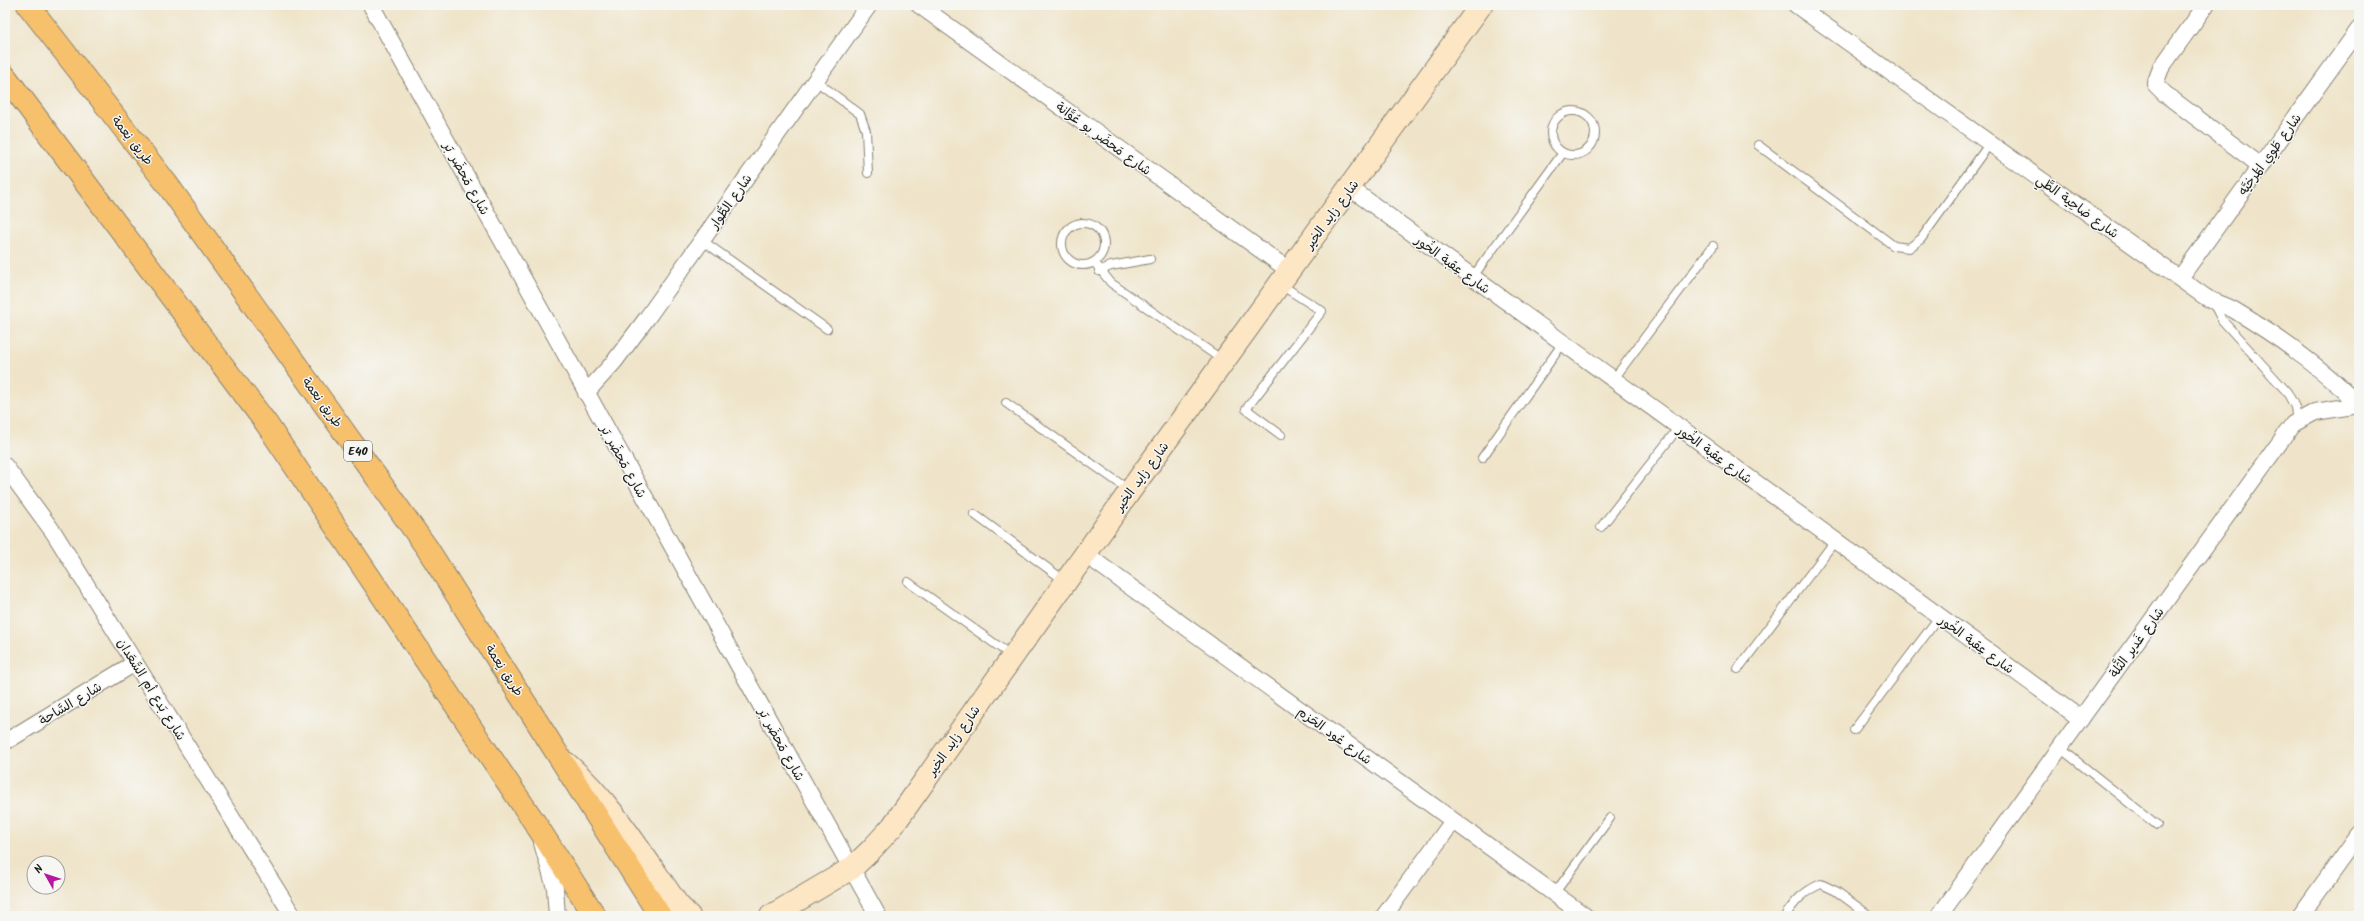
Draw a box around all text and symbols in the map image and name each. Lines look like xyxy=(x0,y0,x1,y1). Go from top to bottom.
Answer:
street label: شارع مَحضَر بو عُوَّانة xyxy=(1051,97,1155,181)
street label: شارع طَوِي المَرخيَّه xyxy=(2233,109,2307,200)
street label: طريق نِعمة xyxy=(106,112,158,170)
street label: شارع مَحضَر بَر xyxy=(436,137,494,219)
street label: شارع الطُّوار xyxy=(704,170,758,235)
street label: شارع ضاحِية الطَّي xyxy=(2031,170,2123,244)
street label: شارع زايد الخير xyxy=(1299,176,1365,255)
street label: شارع عِقبة الخُور xyxy=(1409,230,1494,300)
street label: طريق نِعمة xyxy=(296,373,347,433)
street label: شارع مَحضَر بَر xyxy=(593,420,651,502)
street label: شارع عِقبة الخُور xyxy=(1671,420,1756,490)
street label: شارع زايد الخير xyxy=(1109,438,1175,517)
road number: E40 xyxy=(344,441,372,461)
street label: شارع غَدير الثَّلة xyxy=(2104,603,2170,683)
street label: شارع عِقبة الخُور xyxy=(1933,610,2018,680)
street label: شارع بَدع أم السَّعَدان xyxy=(111,635,191,745)
street label: طريق نِعمة xyxy=(479,641,528,701)
street label: شارع السَّاحة xyxy=(35,677,106,731)
street label: شارع زايد الخير xyxy=(922,701,986,781)
street label: شارع عُود الحَزم xyxy=(1292,702,1376,771)
street label: شارع مَحضَر بَر xyxy=(751,703,809,785)
north arrow xyxy=(26,855,66,895)
text: N xyxy=(30,861,48,878)

